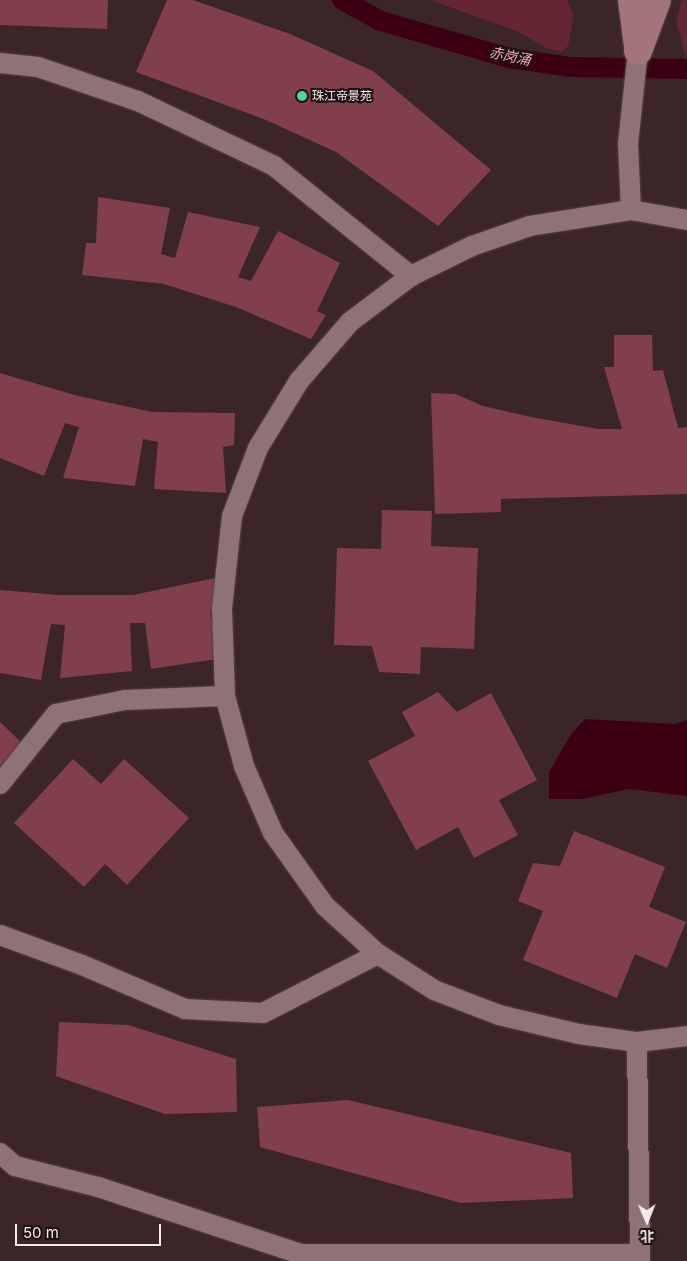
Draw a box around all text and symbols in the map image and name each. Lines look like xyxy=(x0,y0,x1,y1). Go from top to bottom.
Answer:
water label: 赤岗涌 xyxy=(488,43,532,69)
place label: 珠江帝景苑 xyxy=(312,89,372,103)
marker: 珠江帝景苑 xyxy=(296,90,308,102)
north arrow xyxy=(622,1196,672,1246)
scale bar xyxy=(18,1214,164,1246)
text: 50 m xyxy=(23,1223,59,1242)
text: 北 xyxy=(640,1228,654,1245)

